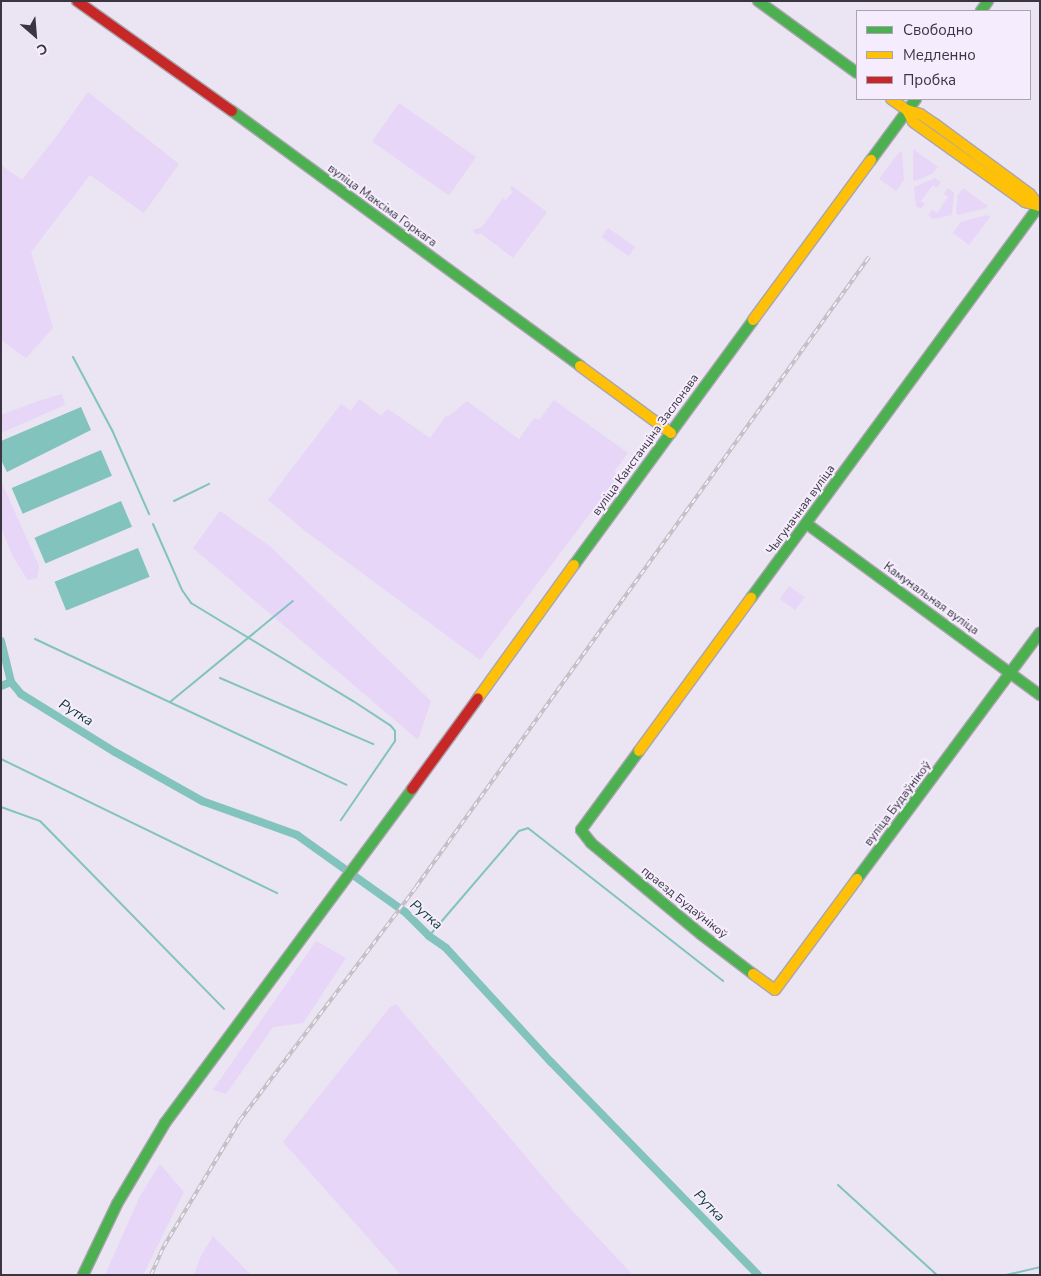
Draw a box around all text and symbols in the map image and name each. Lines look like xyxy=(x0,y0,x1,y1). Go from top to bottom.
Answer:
north arrow xyxy=(10,10,60,60)
legend xyxy=(856,10,1031,100)
text: Свободно xyxy=(903,20,973,40)
text: С xyxy=(33,38,51,59)
text: Медленно xyxy=(903,45,976,65)
text: Пробка xyxy=(903,70,956,90)
street label: вуліца Максіма Горкага xyxy=(325,162,439,250)
street label: вуліца Канстанціна Заслонава xyxy=(590,371,702,519)
street label: Чыгуначная вуліца xyxy=(764,462,838,558)
street label: Камунальная вуліца xyxy=(881,560,981,638)
water label: Рутка xyxy=(56,696,96,730)
street label: вуліца Будаўнікоў xyxy=(861,759,935,849)
street label: праезд Будаўнікоў xyxy=(638,864,730,942)
water label: Рутка xyxy=(406,897,446,933)
water label: Рутка xyxy=(690,1187,728,1225)

